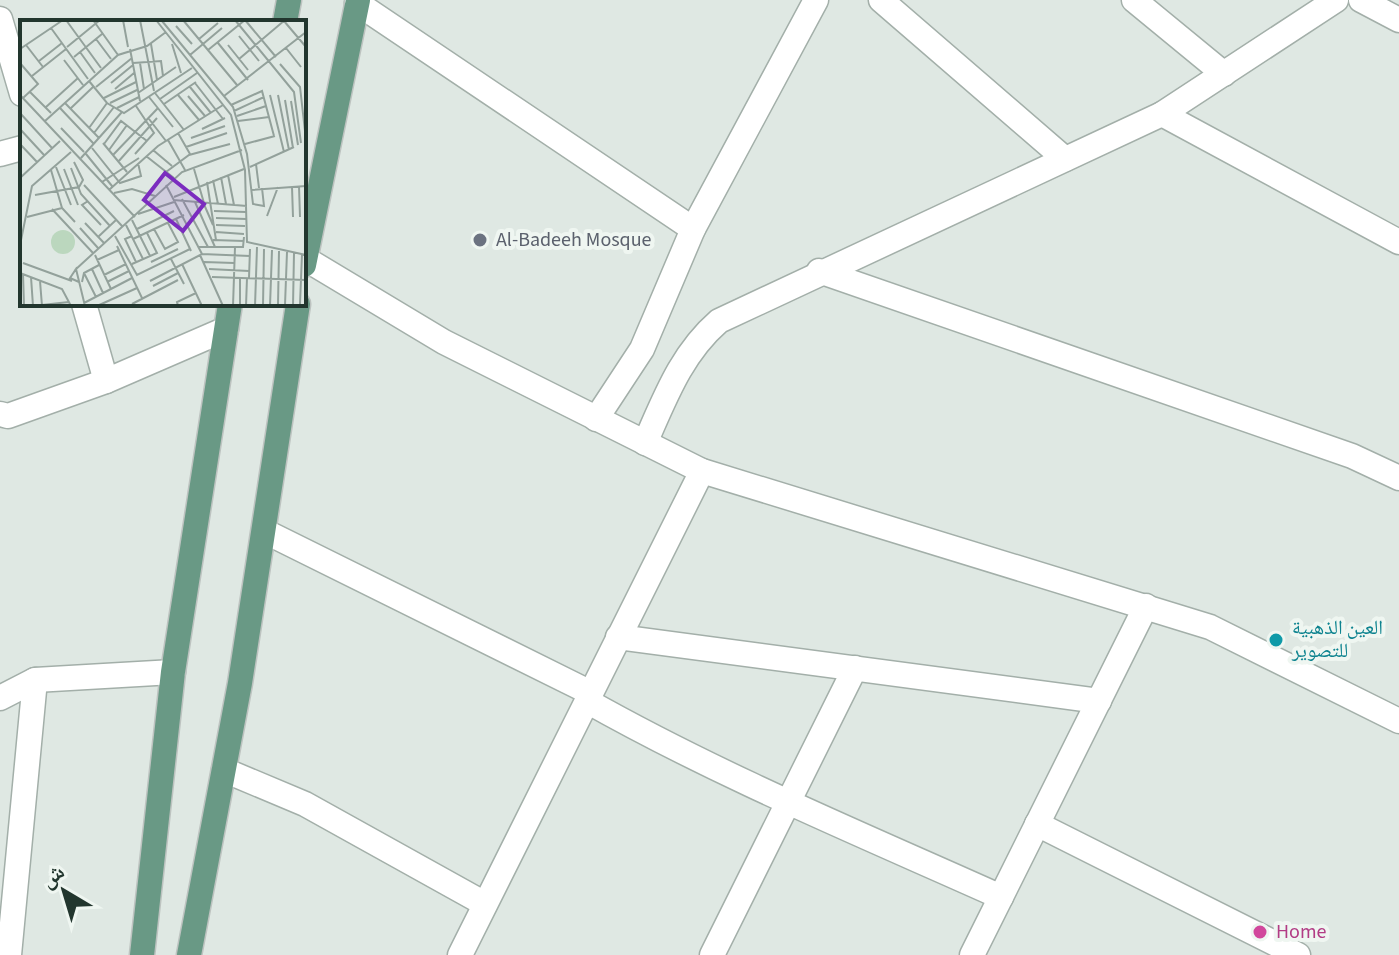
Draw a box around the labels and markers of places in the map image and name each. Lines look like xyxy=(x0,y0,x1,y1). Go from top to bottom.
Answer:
place label: Al-Badeeh Mosque xyxy=(496,226,652,254)
marker: Al-Badeeh Mosque xyxy=(471,231,489,249)
place label: العين الذهبية للتصوير xyxy=(1291,614,1383,665)
marker: العين الذهبية للتصوير xyxy=(1267,631,1285,649)
place label: Home xyxy=(1276,918,1326,946)
marker: Home xyxy=(1251,923,1269,941)

